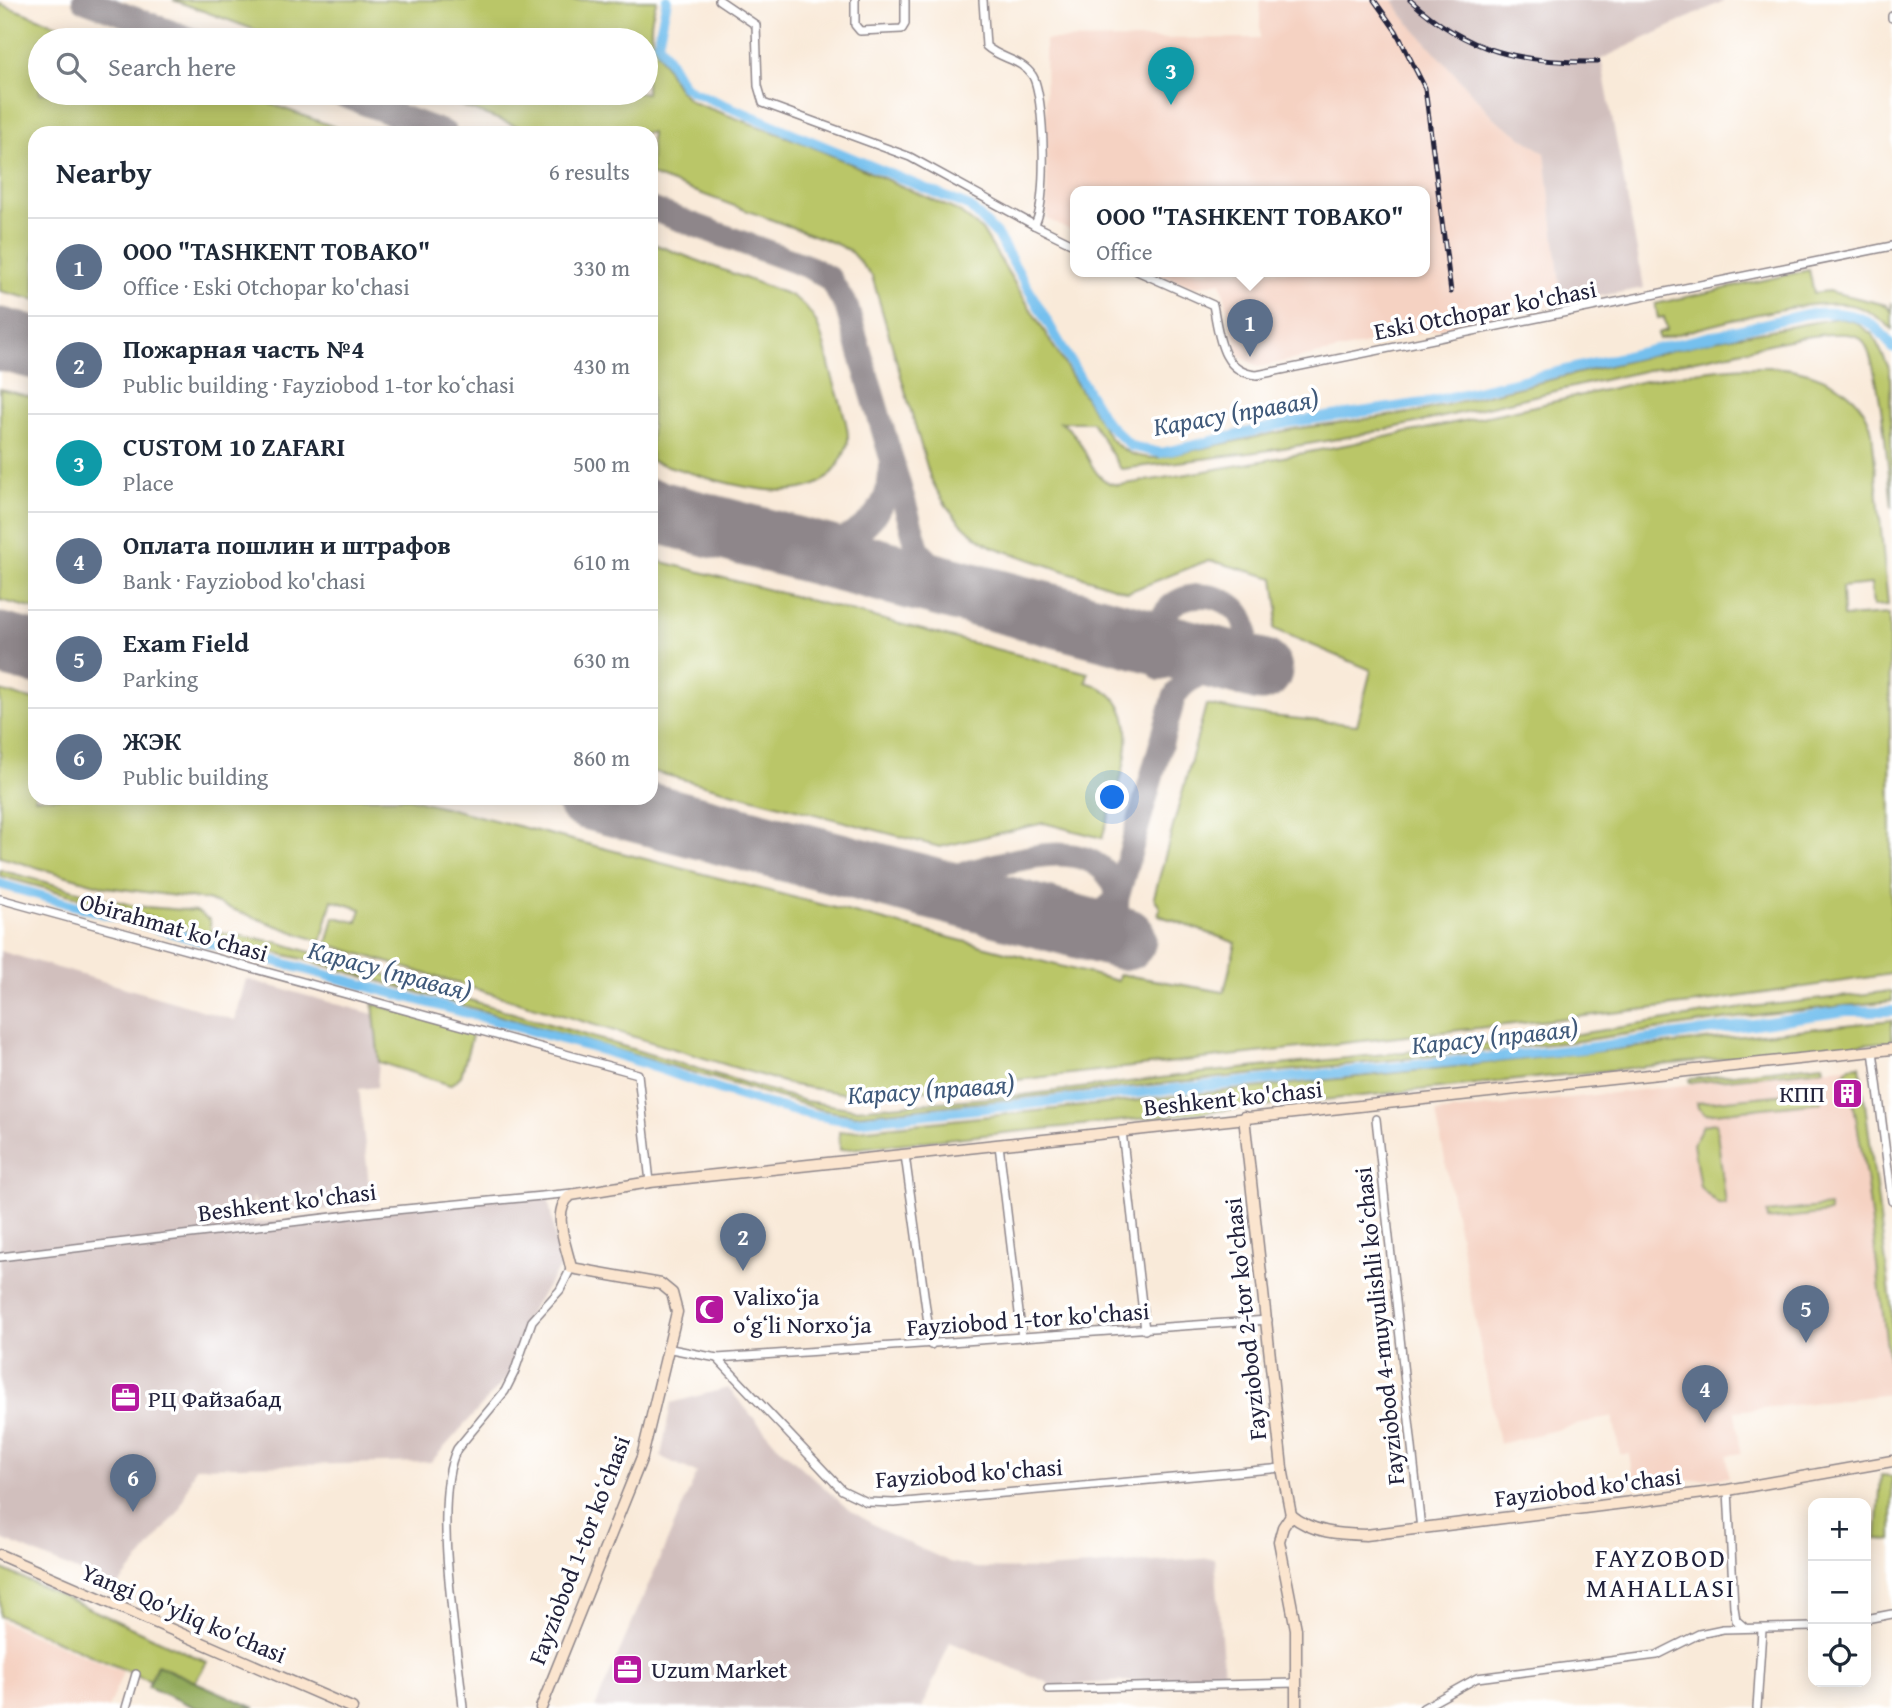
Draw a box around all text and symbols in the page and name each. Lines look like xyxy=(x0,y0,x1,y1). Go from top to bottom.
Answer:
search box xyxy=(28,28,658,105)
text: Search here xyxy=(108,47,236,86)
pin: 3 xyxy=(1148,47,1194,105)
icon: search xyxy=(52,48,90,86)
text: Nearby xyxy=(56,150,152,194)
text: 6 results xyxy=(549,155,630,188)
popup xyxy=(1070,186,1430,277)
text: OOO "TASHKENT TOBAKO" xyxy=(1096,196,1404,235)
text: OOO "TASHKENT TOBAKO" xyxy=(123,231,430,270)
text: Office xyxy=(1096,235,1153,268)
text: 1 xyxy=(73,251,85,284)
text: 330 m xyxy=(573,251,630,284)
text: Office · Eski Otchopar ko'chasi xyxy=(123,270,410,303)
street label: Eski Otchopar ko'chasi xyxy=(1371,271,1599,349)
pin: 1 xyxy=(1227,299,1273,357)
text: Пожарная часть №4 xyxy=(123,329,365,368)
text: 2 xyxy=(73,349,85,382)
text: 430 m xyxy=(573,349,630,382)
text: Public building · Fayziobod 1-tor koʻchasi xyxy=(123,368,515,401)
water label: Карасу (правая) xyxy=(1150,378,1322,446)
text: CUSTOM 10 ZAFARI xyxy=(123,427,345,466)
text: 3 xyxy=(73,447,85,480)
text: 500 m xyxy=(573,447,630,480)
text: Place xyxy=(123,466,174,499)
text: Оплата пошлин и штрафов xyxy=(123,525,451,564)
text: 4 xyxy=(73,545,85,578)
text: 610 m xyxy=(573,545,630,578)
text: Bank · Fayziobod ko'chasi xyxy=(123,564,365,597)
text: Exam Field xyxy=(123,623,249,662)
text: 5 xyxy=(73,643,85,676)
text: 630 m xyxy=(573,643,630,676)
text: Parking xyxy=(123,662,198,695)
text: ЖЭК xyxy=(123,721,182,760)
text: 6 xyxy=(73,741,85,774)
text: 860 m xyxy=(573,741,630,774)
text: Public building xyxy=(123,760,268,793)
your location xyxy=(1095,780,1129,814)
street label: Obirahmat ko'chasi xyxy=(76,883,273,971)
water label: Карасу (правая) xyxy=(304,929,476,1011)
water label: Карасу (правая) xyxy=(1410,1008,1580,1064)
water label: Карасу (правая) xyxy=(846,1064,1016,1114)
street label: Beshkent ko'chasi xyxy=(1142,1071,1324,1125)
place label: КПП xyxy=(1779,1076,1825,1111)
building icon: КПП xyxy=(1831,1076,1865,1110)
street label: Fayziobod 4-muyulishli koʻchasi xyxy=(1345,1165,1413,1487)
street label: Beshkent ko'chasi xyxy=(196,1174,379,1230)
street label: Fayziobod 2-tor ko'chasi xyxy=(1215,1196,1275,1442)
pin: 2 xyxy=(720,1213,766,1271)
place label: Valixoʻja oʻgʻli Norxoʻja xyxy=(733,1279,872,1342)
pin: 5 xyxy=(1783,1285,1829,1343)
mosque icon: Valixoʻja oʻgʻli Norxoʻja xyxy=(693,1293,727,1327)
street label: Fayziobod 1-tor ko'chasi xyxy=(905,1293,1151,1345)
pin: 4 xyxy=(1682,1365,1728,1423)
office icon: РЦ Файзабад xyxy=(108,1381,142,1415)
place label: РЦ Файзабад xyxy=(148,1381,282,1416)
street label: Fayziobod 1-tor koʻchasi xyxy=(519,1430,639,1670)
street label: Fayziobod ko'chasi xyxy=(874,1449,1064,1497)
pin: 6 xyxy=(110,1454,156,1512)
street label: Fayziobod ko'chasi xyxy=(1493,1458,1684,1516)
map controls xyxy=(1808,1498,1871,1687)
button: + xyxy=(1808,1498,1871,1561)
district label: FAYZOBOD MAHALLASI xyxy=(1586,1538,1736,1607)
street label: Yangi Qo'yliq ko'chasi xyxy=(76,1554,292,1672)
button: − xyxy=(1808,1561,1871,1624)
button: locate xyxy=(1808,1624,1871,1687)
office icon: Uzum Market xyxy=(611,1652,645,1686)
place label: Uzum Market xyxy=(651,1652,788,1687)

